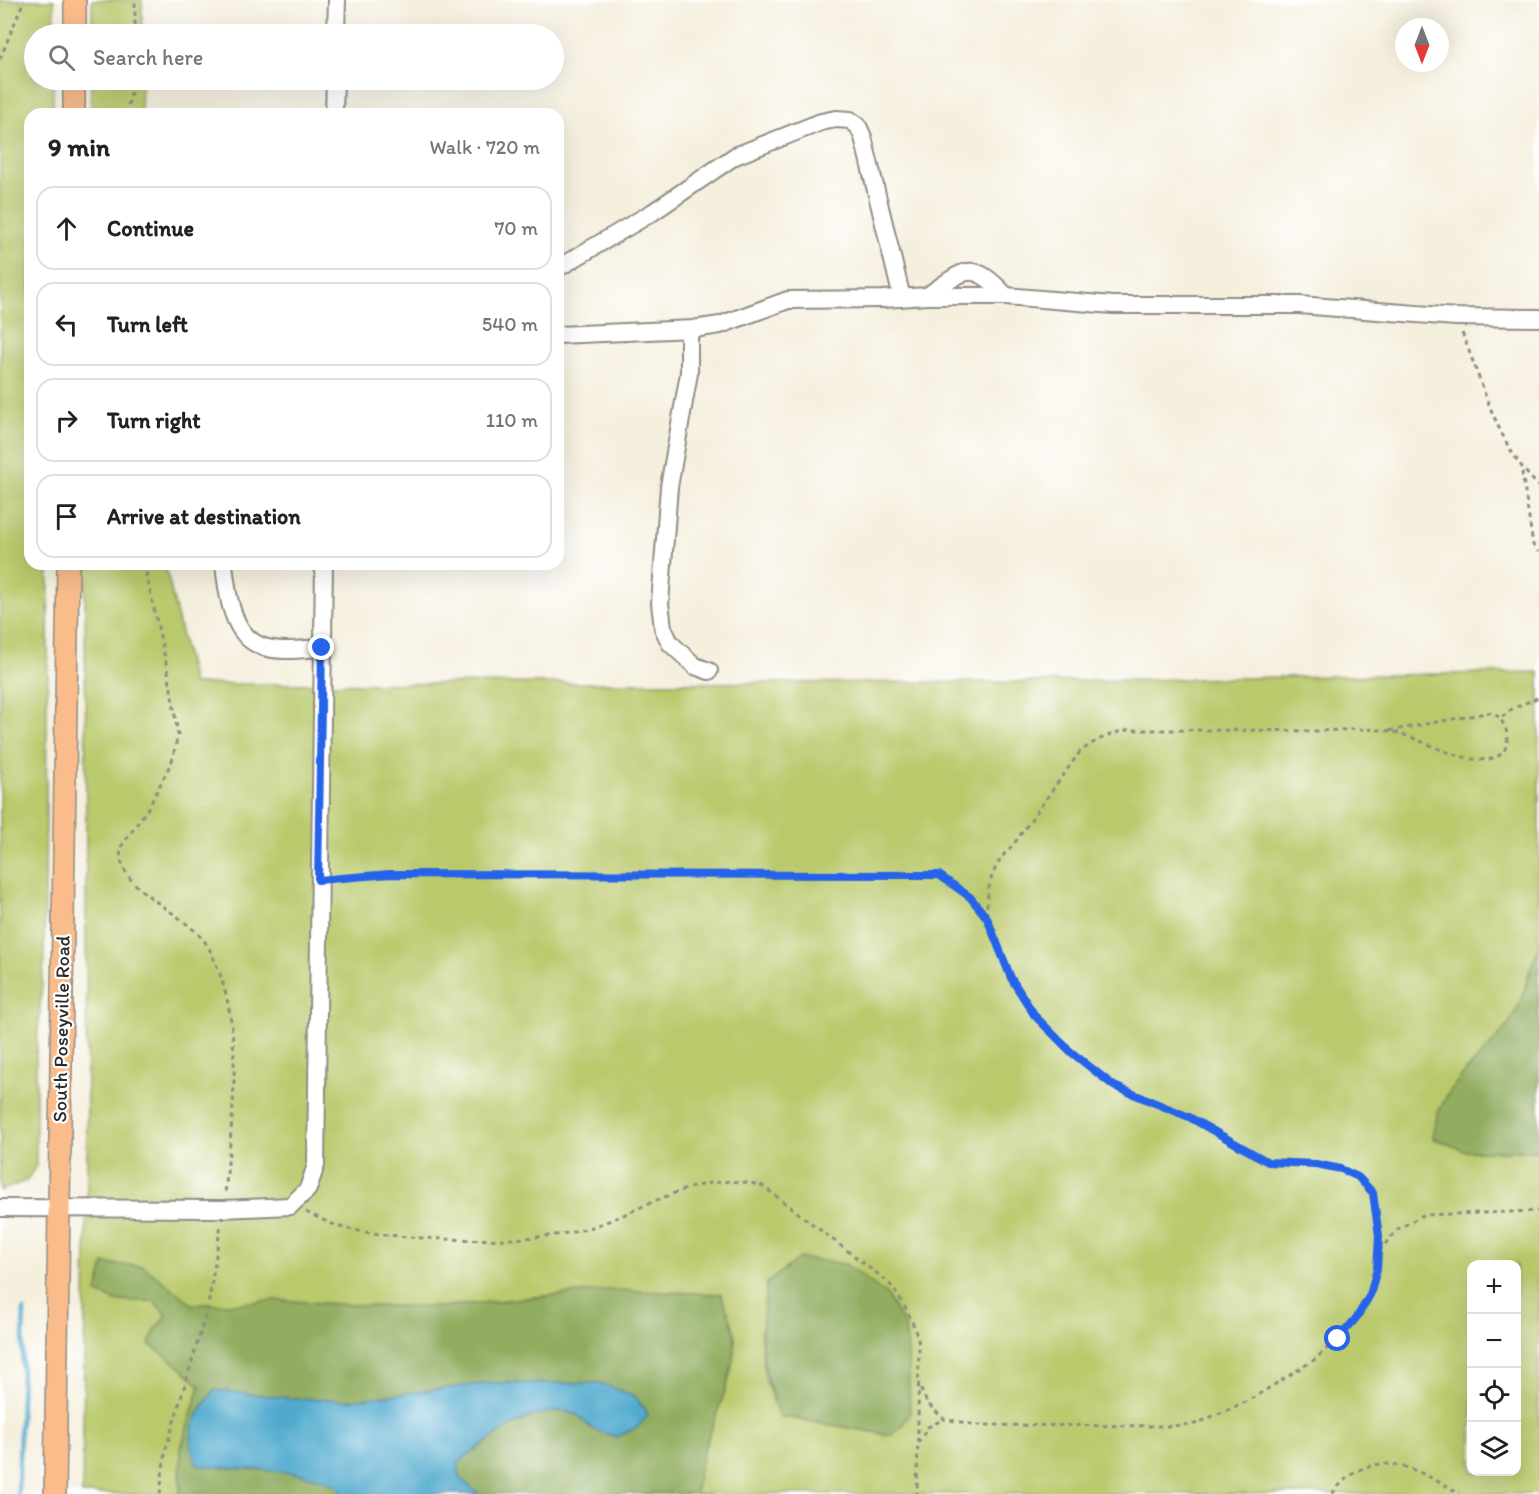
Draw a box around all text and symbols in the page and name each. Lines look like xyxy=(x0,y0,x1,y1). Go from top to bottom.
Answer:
north arrow xyxy=(1395,18,1449,72)
search box xyxy=(24,24,564,90)
icon: search xyxy=(45,41,78,74)
text: Search here xyxy=(93,44,203,71)
text: 9 min xyxy=(48,131,110,163)
text: Walk · 720 m xyxy=(429,135,540,159)
icon: ahead xyxy=(50,212,83,245)
text: Continue xyxy=(107,215,194,242)
text: 70 m xyxy=(494,216,538,240)
icon: left xyxy=(50,308,83,341)
text: Turn left xyxy=(107,311,188,338)
text: 540 m xyxy=(482,312,538,336)
icon: right xyxy=(50,404,83,437)
text: Turn right xyxy=(107,407,201,434)
text: 110 m xyxy=(486,408,538,432)
icon: arrive xyxy=(50,500,83,533)
text: Arrive at destination xyxy=(107,503,301,530)
route end xyxy=(308,634,334,660)
street label: South Poseyville Road xyxy=(47,935,75,1123)
map controls xyxy=(1467,1260,1521,1476)
button: + xyxy=(1467,1260,1521,1314)
button: − xyxy=(1467,1314,1521,1368)
route start xyxy=(1324,1325,1350,1351)
button: locate xyxy=(1467,1368,1521,1422)
button: layers xyxy=(1467,1422,1521,1476)

